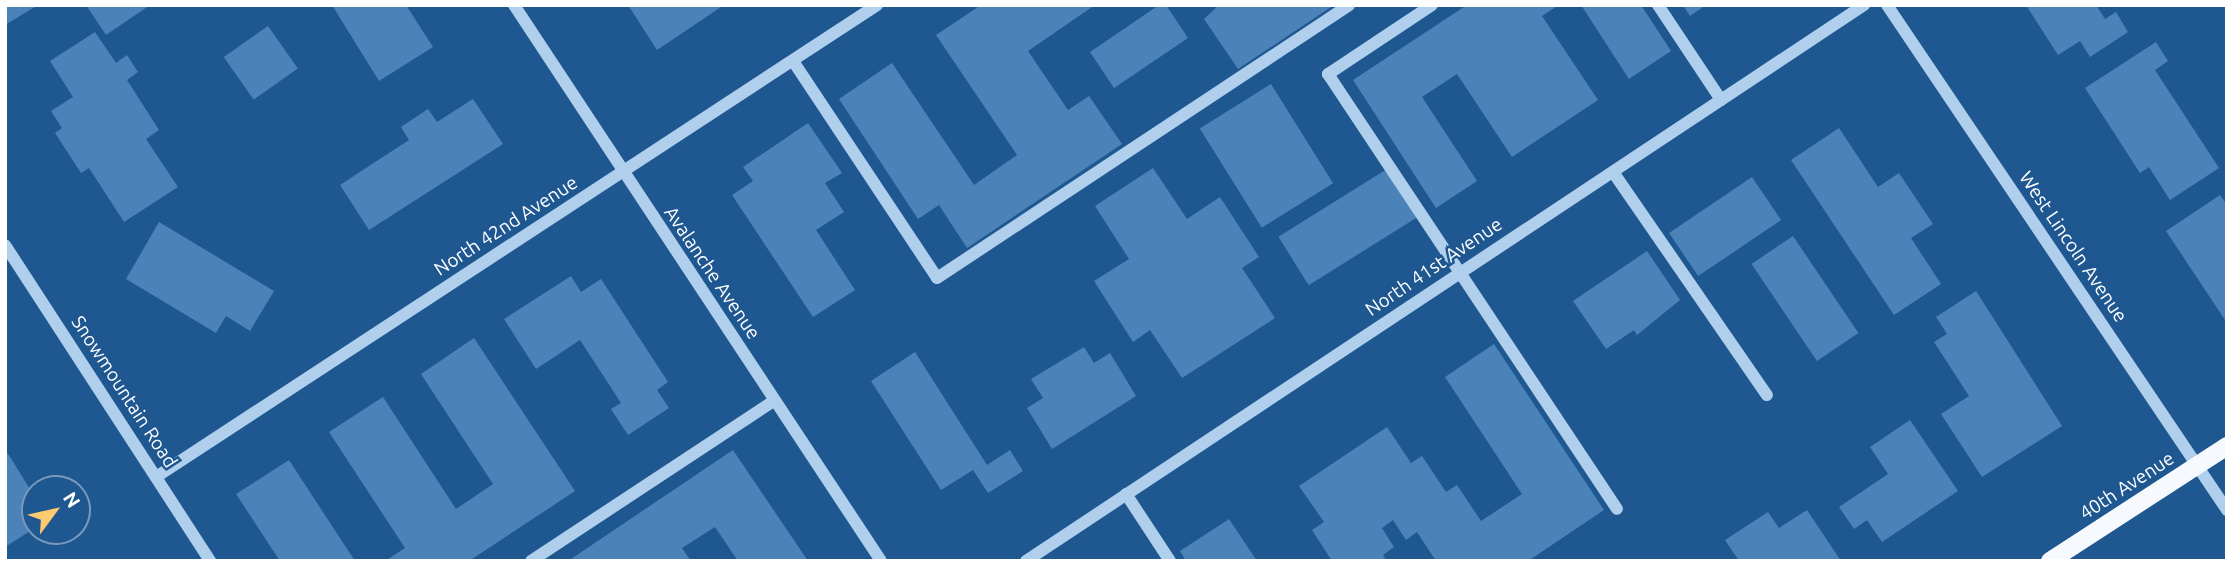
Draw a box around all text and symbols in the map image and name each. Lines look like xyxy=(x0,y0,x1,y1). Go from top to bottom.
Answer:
street label: West Lincoln Avenue xyxy=(2014,167,2132,327)
street label: North 42nd Avenue xyxy=(430,171,582,281)
street label: Avalanche Avenue xyxy=(659,202,765,344)
street label: North 41st Avenue xyxy=(1361,213,1507,321)
street label: Snowmountain Road xyxy=(66,312,182,472)
street label: 40th Avenue xyxy=(2075,447,2179,525)
north arrow xyxy=(21,475,91,545)
text: N xyxy=(59,488,85,512)

